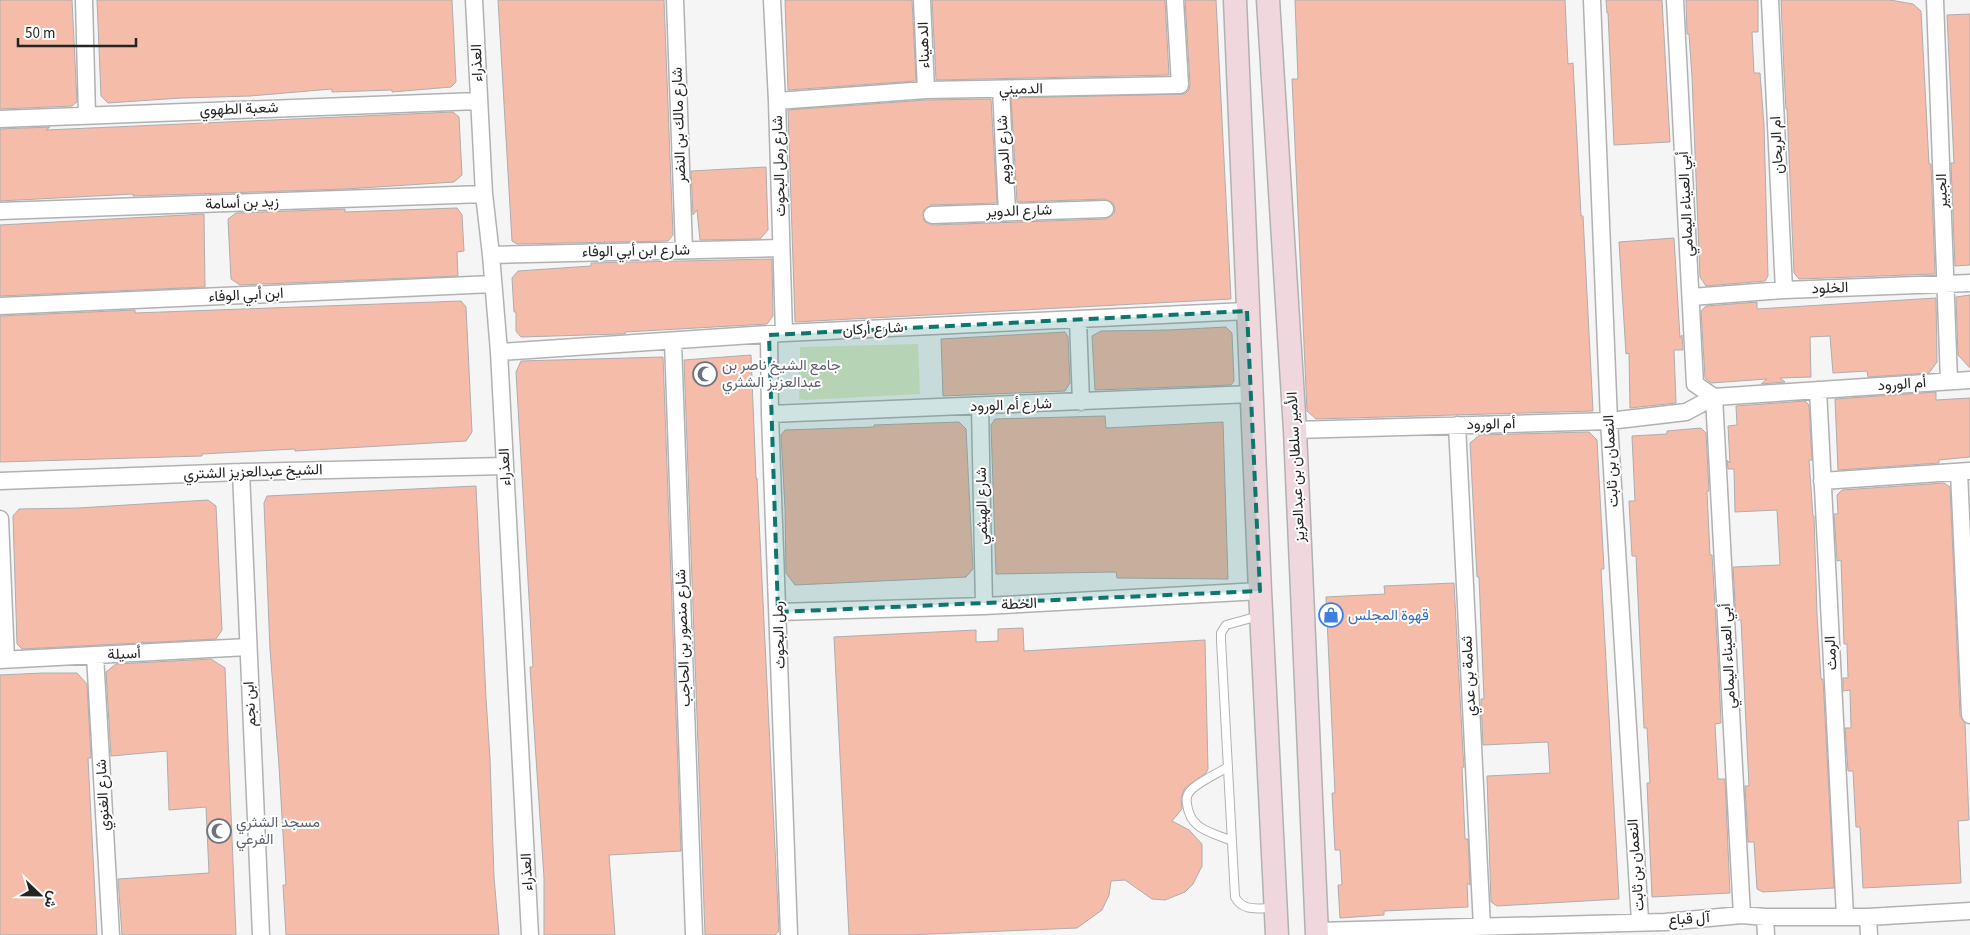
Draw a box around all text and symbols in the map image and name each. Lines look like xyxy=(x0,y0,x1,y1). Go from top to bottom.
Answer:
scale bar xyxy=(18,15,135,47)
street label: الدهيناء xyxy=(913,21,935,69)
text: 50 m xyxy=(25,23,55,44)
street label: العذراء xyxy=(466,44,488,82)
street label: شارع مالك بن النضر xyxy=(666,67,692,184)
street label: الدميني xyxy=(999,78,1043,102)
street label: شعبة الطهوي xyxy=(199,97,279,123)
street label: شارع الدويم xyxy=(992,114,1016,185)
street label: شارع رمل البحوث xyxy=(767,115,791,217)
street label: ام الريحان xyxy=(1765,116,1789,174)
street label: أبي العيناء اليمامي xyxy=(1673,150,1701,257)
street label: الجبير xyxy=(1931,173,1953,210)
street label: زيد بن أسامة xyxy=(205,191,279,215)
street label: شارع الدوير xyxy=(984,199,1053,223)
street label: شارع ابن أبي الوفاء xyxy=(582,240,690,264)
street label: الخلود xyxy=(1811,277,1849,299)
street label: ابن أبي الوفاء xyxy=(208,283,284,309)
street label: شارع أركان xyxy=(842,317,904,341)
place label: جامع الشيخ ناصر بن عبدالعزيز الشثري xyxy=(722,355,841,395)
mosque icon: جامع الشيخ ناصر بن عبدالعزيز الشثري xyxy=(692,361,718,387)
street label: أم الورود xyxy=(1877,372,1928,396)
street label: الأمير سلطان بن عبدالعزيز xyxy=(1282,391,1310,544)
street label: شارع أم الورود xyxy=(970,393,1052,417)
street label: أم الورود xyxy=(1467,413,1516,435)
street label: النعمان بن ثابت xyxy=(1598,414,1624,508)
street label: العذراء xyxy=(494,447,516,487)
street label: الشيخ عبدالعزيز الشتري xyxy=(183,459,323,487)
street label: شارع الهيثمي xyxy=(971,467,995,545)
street label: شارع منصور بن الحاجب xyxy=(670,568,696,707)
street label: الخطة xyxy=(1001,593,1037,615)
street label: رمل البحوث xyxy=(767,601,791,669)
shop icon: قهوة المجلس xyxy=(1318,602,1344,628)
street label: أبي العيناء اليمامي xyxy=(1715,602,1743,709)
place label: قهوة المجلس xyxy=(1348,605,1429,626)
street label: ثمامة بن عدي xyxy=(1456,635,1484,717)
street label: الرمث xyxy=(1820,635,1842,671)
street label: أسيلة xyxy=(107,643,142,665)
street label: ابن نجم xyxy=(238,681,262,727)
street label: شارع الغنوي xyxy=(91,758,117,831)
place label: مسجد الشثري الفرعي xyxy=(236,812,320,852)
mosque icon: مسجد الشثري الفرعي xyxy=(206,818,232,844)
street label: النعمان بن ثابت xyxy=(1622,818,1650,912)
street label: العذراء xyxy=(516,852,538,892)
north arrow xyxy=(15,870,65,920)
text: ش xyxy=(39,888,64,911)
street label: آل قباع xyxy=(1667,907,1712,931)

